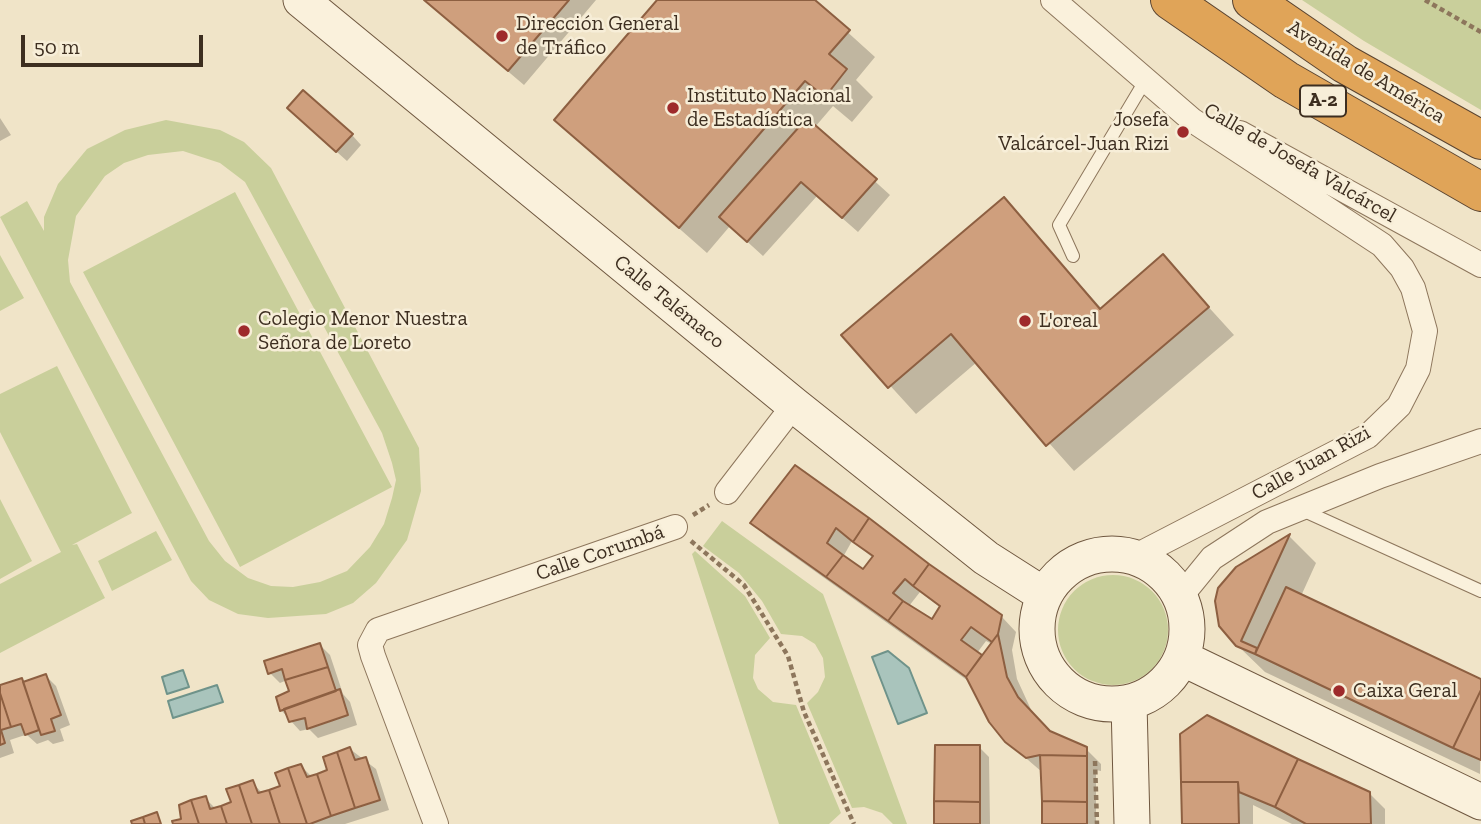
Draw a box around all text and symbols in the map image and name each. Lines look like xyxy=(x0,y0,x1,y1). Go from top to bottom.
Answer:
place label: Dirección General de Tráfico xyxy=(516,11,679,61)
street label: Avenida de América xyxy=(1283,15,1449,129)
scale bar xyxy=(24,21,206,65)
marker: Dirección General de Tráfico xyxy=(494,28,510,44)
text: 50 m xyxy=(34,34,80,59)
place label: Instituto Nacional de Estadística xyxy=(687,83,851,133)
road number: A-2 xyxy=(1300,86,1346,116)
street label: Calle de Josefa Valcárcel xyxy=(1199,98,1401,228)
marker: Instituto Nacional de Estadística xyxy=(665,100,681,116)
place label: Josefa Valcárcel-Juan Rizi xyxy=(998,107,1169,157)
marker: Josefa Valcárcel-Juan Rizi xyxy=(1175,124,1191,140)
street label: Calle Telémaco xyxy=(609,250,729,354)
place label: Colegio Menor Nuestra Señora de Loreto xyxy=(258,306,468,356)
place label: L'oreal xyxy=(1039,308,1098,334)
marker: L'oreal xyxy=(1017,313,1033,329)
marker: Colegio Menor Nuestra Señora de Loreto xyxy=(236,323,252,339)
street label: Calle Juan Rizi xyxy=(1247,420,1375,506)
street label: Calle Corumbá xyxy=(533,519,667,587)
place label: Caixa Geral xyxy=(1353,678,1457,704)
marker: Caixa Geral xyxy=(1331,683,1347,699)

